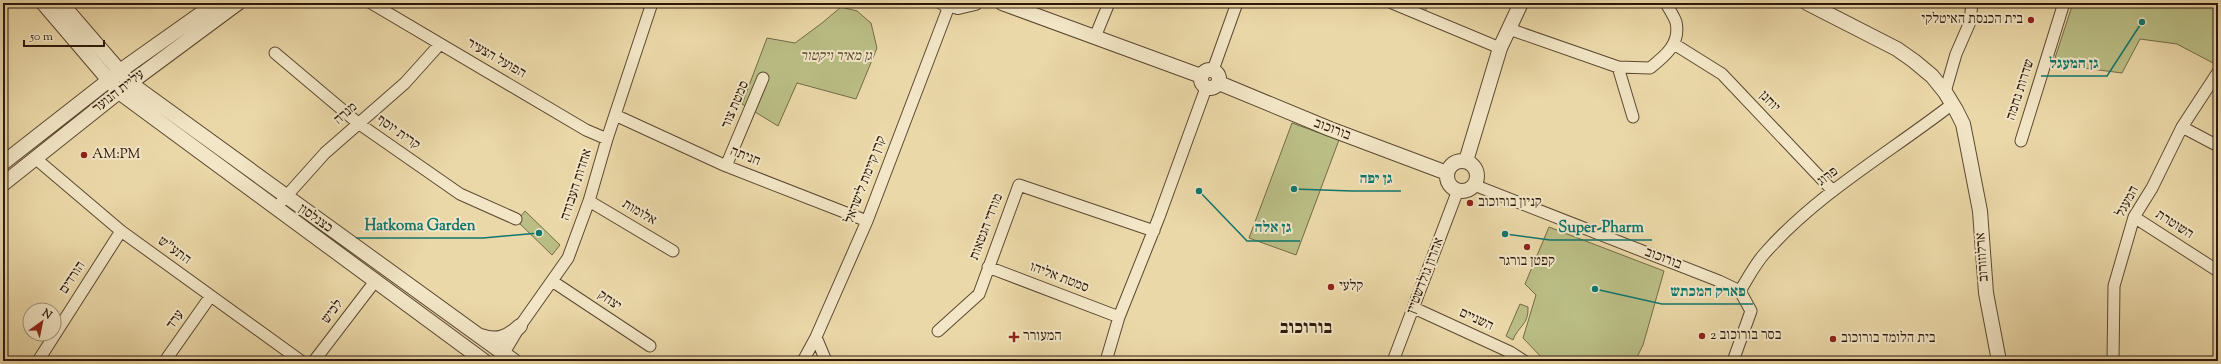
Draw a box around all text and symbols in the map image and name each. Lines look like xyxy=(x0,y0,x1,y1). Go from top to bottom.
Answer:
place label: בית הכנסת האיטלקי xyxy=(1921,10,2023,30)
marker: בית הכנסת האיטלקי xyxy=(2026,15,2036,25)
scale bar xyxy=(24,22,104,48)
text: 50 m xyxy=(29,28,53,46)
street label: הפועל הצעיר xyxy=(463,34,529,84)
park label: גן מאיר ויקטור xyxy=(800,47,873,67)
callout: גן המעגל xyxy=(2041,49,2107,76)
text: גן המעגל xyxy=(2049,54,2099,75)
street label: שדרות נחמה xyxy=(2002,56,2040,123)
street label: עליית הנוער xyxy=(89,65,150,119)
street label: סמטת צור xyxy=(717,78,755,132)
street label: יוחנן xyxy=(1754,87,1784,117)
street label: מנרה xyxy=(330,98,362,130)
street label: קרית יוסף xyxy=(372,111,424,155)
street label: בורוכוב xyxy=(1310,114,1354,146)
street label: קרן קיימת לישראל xyxy=(840,133,892,227)
street label: חניתה xyxy=(727,142,763,172)
place label: AM:PM xyxy=(92,145,141,165)
street label: אחדות העבודה xyxy=(556,147,598,223)
marker: AM:PM xyxy=(79,150,89,160)
street label: פרוג xyxy=(1813,162,1843,192)
callout: גן יפה xyxy=(1352,164,1401,191)
text: גן יפה xyxy=(1359,169,1393,190)
street label: המעגל xyxy=(2111,183,2145,221)
street label: מורדי הגטאות xyxy=(965,191,1009,263)
place label: קניון בורוכוב xyxy=(1478,193,1542,213)
street label: אלומות xyxy=(618,195,660,231)
marker: קניון בורוכוב xyxy=(1465,198,1475,208)
street label: כצנלסון xyxy=(294,200,336,238)
street label: השוטרת xyxy=(2151,205,2197,245)
callout: Hatkoma Garden xyxy=(356,211,483,238)
callout: Super-Pharm xyxy=(1550,213,1652,240)
callout: גן אלה xyxy=(1247,214,1300,241)
text: Hatkoma Garden xyxy=(364,216,476,237)
text: גן אלה xyxy=(1255,218,1292,239)
text: Super-Pharm xyxy=(1558,218,1644,239)
street label: התע"ש xyxy=(153,232,195,270)
street label: ארלוזורוב xyxy=(1971,232,1995,282)
street label: אהרון גולדשטיין xyxy=(1402,235,1450,317)
marker: קפטן בורגר xyxy=(1522,242,1532,252)
street label: בורוכוב xyxy=(1641,243,1685,275)
place label: קפטן בורגר xyxy=(1499,252,1555,272)
street label: הורדים xyxy=(55,258,91,298)
street label: סמטת אליהו xyxy=(1026,258,1092,298)
place label: קלעי xyxy=(1339,277,1363,297)
callout: פארק המכתש xyxy=(1662,277,1753,304)
marker: קלעי xyxy=(1326,282,1336,292)
text: פארק המכתש xyxy=(1670,282,1746,303)
street label: יצחק xyxy=(593,286,625,316)
street label: לכיש xyxy=(317,295,349,328)
north arrow xyxy=(22,302,62,342)
street label: השניים xyxy=(1456,303,1496,337)
text: N xyxy=(38,305,55,324)
street label: ערד xyxy=(162,306,190,334)
district label: בורוכוב xyxy=(1280,316,1333,342)
place label: בסר בורוכוב 2 xyxy=(1710,326,1782,346)
place label: המעורר xyxy=(1023,327,1062,347)
place label: בית הלומד בורוכוב xyxy=(1841,329,1936,349)
marker: המעורר xyxy=(1008,331,1020,343)
marker: בסר בורוכוב 2 xyxy=(1697,331,1707,341)
marker: בית הלומד בורוכוב xyxy=(1828,334,1838,344)

